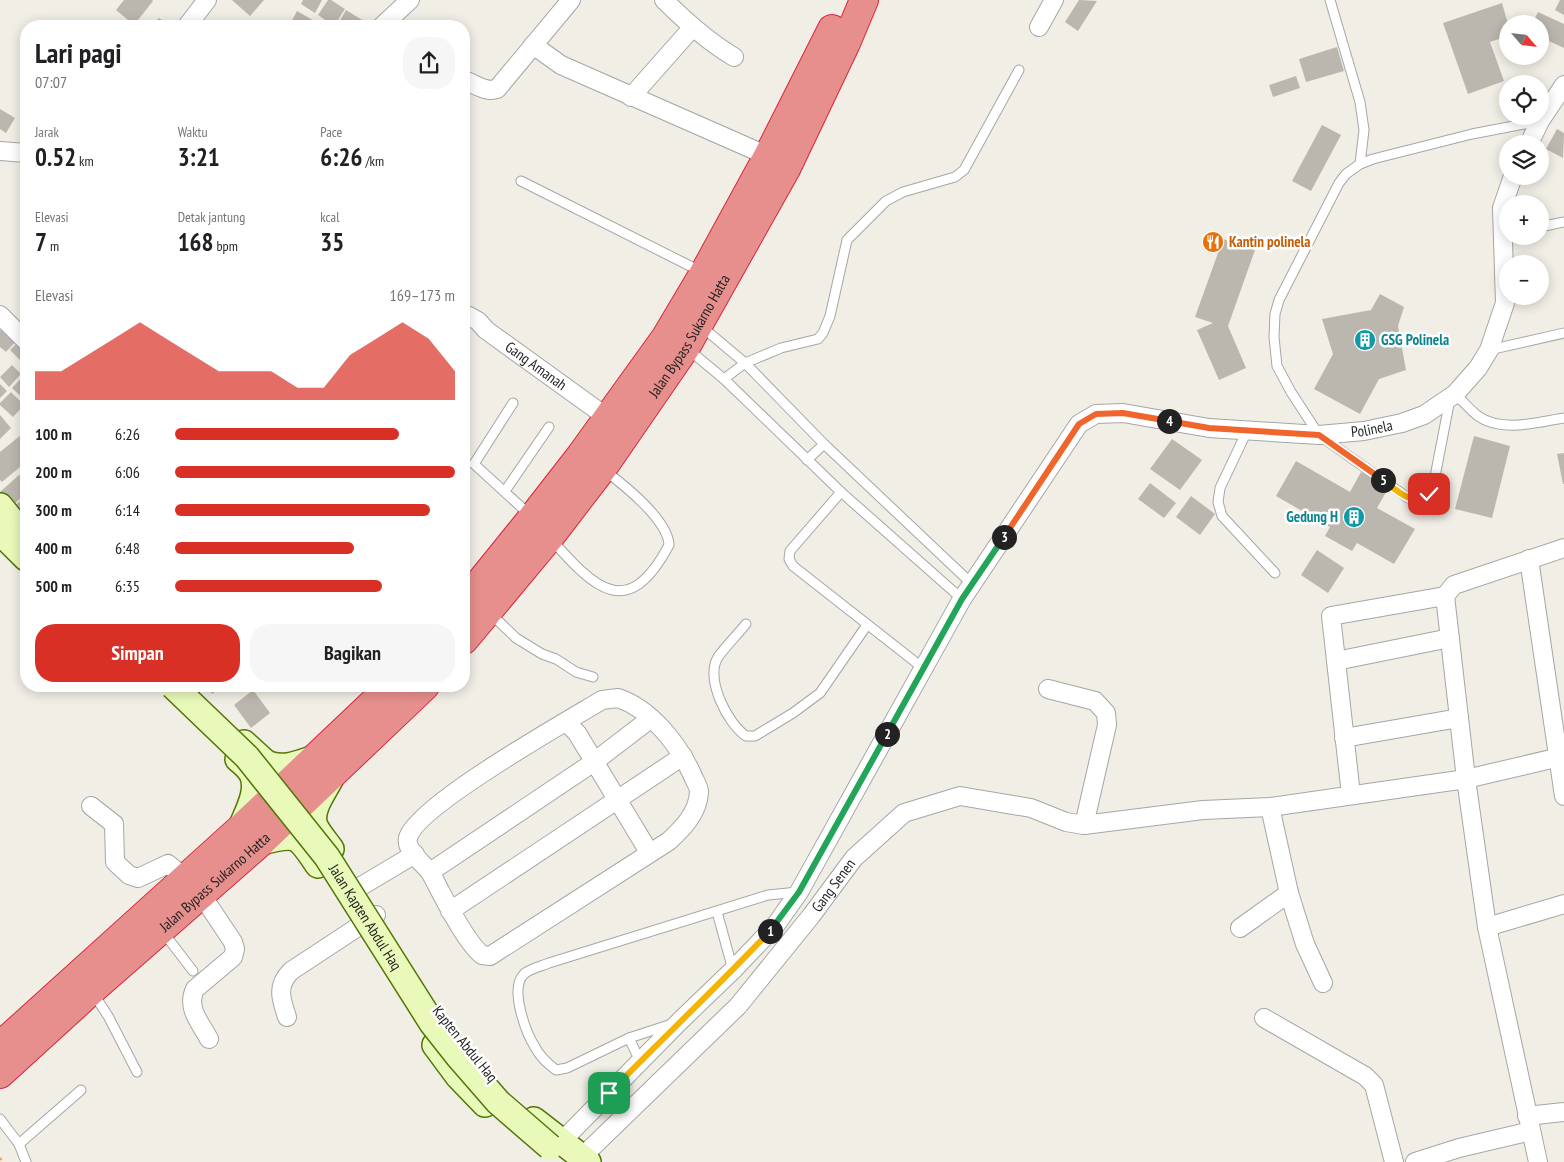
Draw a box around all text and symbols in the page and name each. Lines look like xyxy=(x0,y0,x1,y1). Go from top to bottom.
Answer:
north arrow xyxy=(1499,15,1549,65)
map controls xyxy=(1499,15,1549,305)
text: Lari pagi xyxy=(35,34,121,71)
button: share xyxy=(403,37,455,89)
text: 07:07 xyxy=(35,72,67,92)
button: locate xyxy=(1499,75,1549,125)
text: Jarak xyxy=(35,123,59,141)
text: Waktu xyxy=(178,123,208,141)
text: Pace xyxy=(320,123,342,141)
button: layers xyxy=(1499,135,1549,185)
text: 0.52 xyxy=(35,141,76,173)
text: 3:21 xyxy=(178,141,220,173)
text: 6:26 xyxy=(320,141,362,173)
text: km xyxy=(76,152,94,170)
text: /km xyxy=(362,152,384,170)
button: + xyxy=(1499,195,1549,245)
text: Elevasi xyxy=(35,208,69,226)
text: Detak jantung xyxy=(178,208,245,226)
text: kcal xyxy=(320,208,339,226)
text: 7 xyxy=(35,226,47,258)
text: 168 xyxy=(178,226,214,258)
text: 35 xyxy=(320,226,344,258)
restaurant icon: Kantin polinela xyxy=(1201,230,1225,254)
place label: Kantin polinela xyxy=(1229,232,1310,251)
text: m xyxy=(47,237,59,255)
text: bpm xyxy=(214,237,238,255)
button: − xyxy=(1499,255,1549,305)
street label: Jalan Bypass Sukarno Hatta xyxy=(643,271,734,402)
text: Elevasi xyxy=(35,285,73,305)
text: 169–173 m xyxy=(390,285,455,305)
building icon: GSG Polinela xyxy=(1353,328,1377,352)
place label: GSG Polinela xyxy=(1381,330,1449,349)
street label: Gang Amanah xyxy=(502,337,571,394)
pin: 4 xyxy=(1156,408,1182,434)
text: 4 xyxy=(1166,412,1173,430)
street label: Polinela xyxy=(1350,415,1394,441)
text: 100 m xyxy=(35,424,72,444)
text: 6:26 xyxy=(115,424,140,444)
text: 200 m xyxy=(35,462,72,482)
text: 6:06 xyxy=(115,462,140,482)
pin: 5 xyxy=(1370,468,1396,492)
text: 5 xyxy=(1380,471,1387,489)
pin xyxy=(1408,473,1450,515)
icon: check xyxy=(1415,480,1443,508)
text: 300 m xyxy=(35,500,72,520)
text: 6:14 xyxy=(115,500,140,520)
building icon: Gedung H xyxy=(1342,505,1366,529)
place label: Gedung H xyxy=(1286,507,1338,526)
pin: 3 xyxy=(992,524,1016,550)
text: 3 xyxy=(1001,528,1008,546)
text: 400 m xyxy=(35,538,72,558)
text: 6:48 xyxy=(115,538,140,558)
text: 500 m xyxy=(35,576,72,596)
text: 6:35 xyxy=(115,576,140,596)
button: Simpan xyxy=(35,624,240,682)
button: Bagikan xyxy=(250,624,455,682)
pin: 2 xyxy=(874,722,900,746)
text: 2 xyxy=(884,725,891,743)
street label: Jalan Bypass Sukarno Hatta xyxy=(155,828,274,936)
street label: Gang Senen xyxy=(807,855,859,916)
street label: Jalan Kapten Abdul Haq xyxy=(324,860,406,974)
pin: 1 xyxy=(758,918,782,944)
text: 1 xyxy=(767,922,774,940)
street label: Kapten Abdul Haq xyxy=(429,1002,502,1086)
pin xyxy=(588,1072,630,1114)
icon: arrive xyxy=(595,1079,623,1107)

